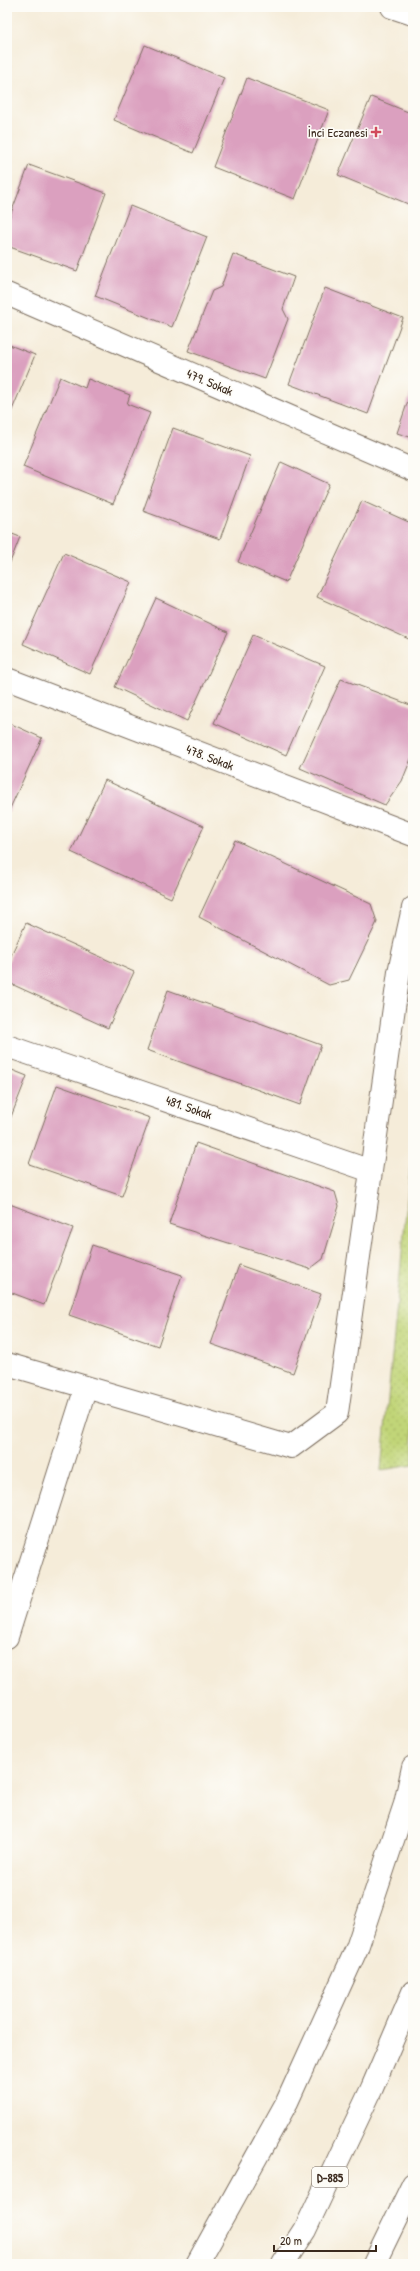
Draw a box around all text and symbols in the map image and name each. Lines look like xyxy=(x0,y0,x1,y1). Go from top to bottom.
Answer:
place label: İnci Eczanesi xyxy=(308,123,368,141)
marker: İnci Eczanesi xyxy=(371,127,381,137)
street label: 479. Sokak xyxy=(184,364,237,400)
street label: 478. Sokak xyxy=(184,740,237,775)
street label: 481. Sokak xyxy=(163,1091,215,1124)
road number: D-885 xyxy=(312,2167,348,2187)
scale bar xyxy=(274,2227,376,2253)
text: 20 m xyxy=(280,2232,302,2249)

